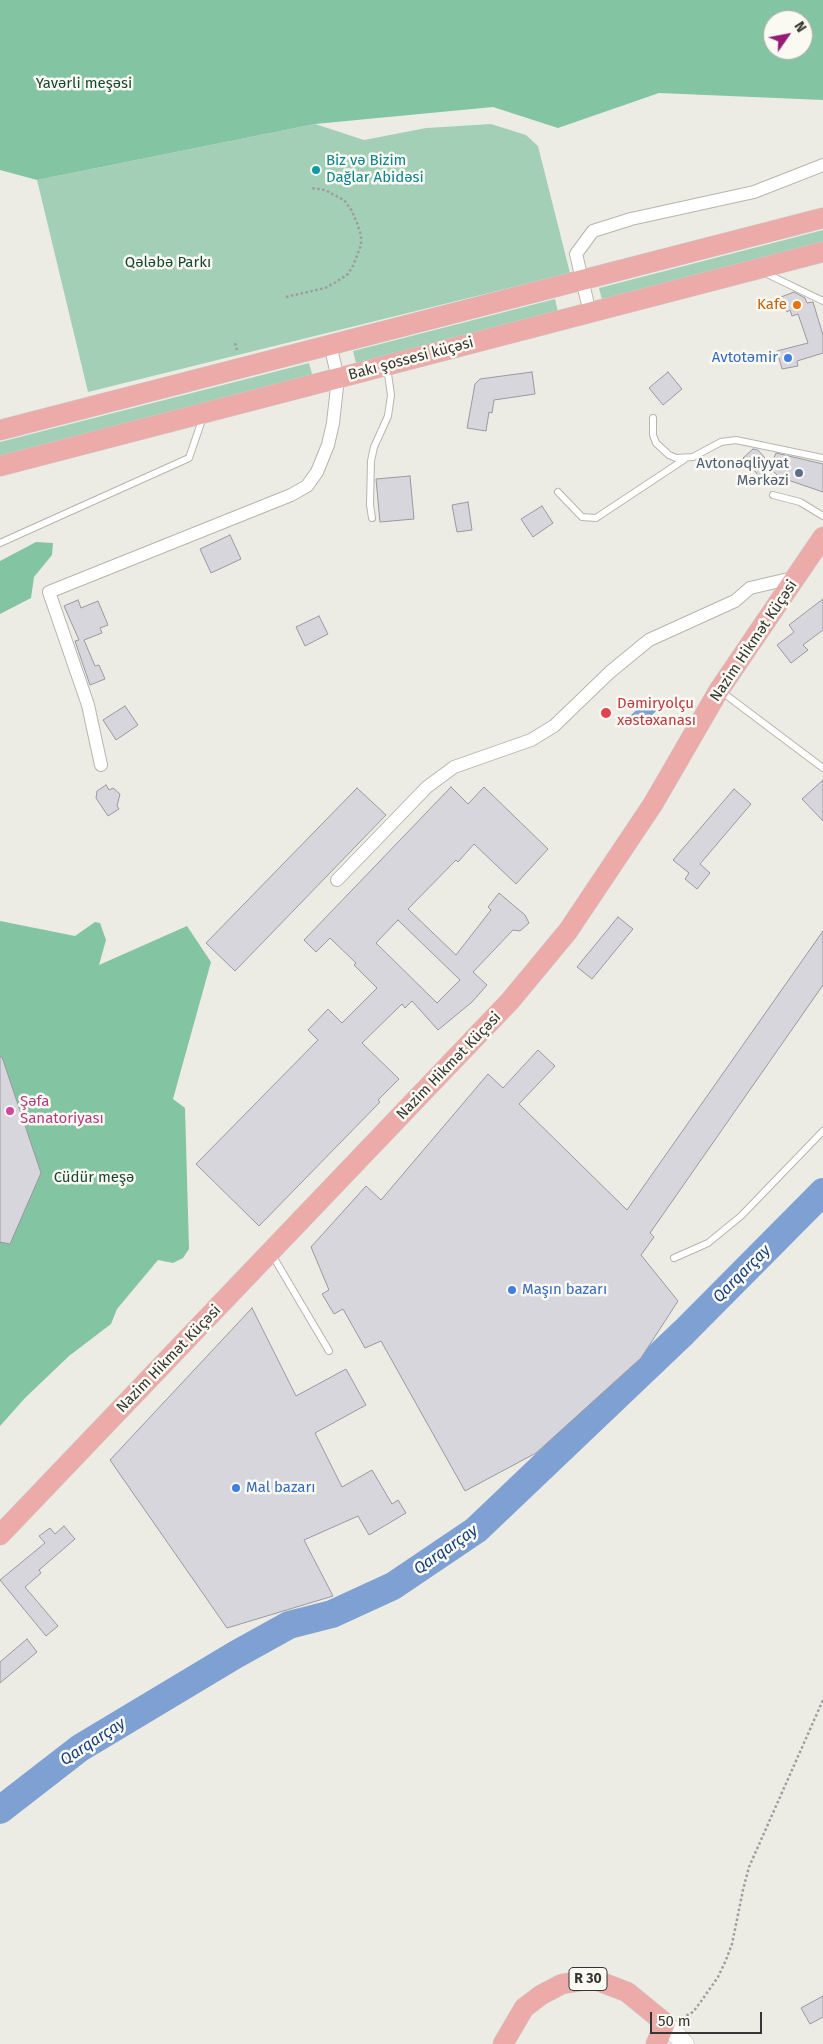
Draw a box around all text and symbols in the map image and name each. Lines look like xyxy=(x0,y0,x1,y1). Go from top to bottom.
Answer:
north arrow xyxy=(763,10,813,60)
text: N xyxy=(790,19,810,36)
park label: Yavərli meşəsi xyxy=(36,75,132,93)
place label: Biz və Bizim Dağlar Abidəsi xyxy=(326,152,424,187)
marker: Biz və Bizim Dağlar Abidəsi xyxy=(310,164,322,176)
park label: Qələbə Parkı xyxy=(125,254,211,272)
place label: Kafe xyxy=(757,296,787,314)
marker: Kafe xyxy=(791,299,803,311)
street label: Bakı şossesi küçəsi xyxy=(346,334,476,384)
place label: Avtotəmir xyxy=(712,349,778,367)
marker: Avtotəmir xyxy=(782,352,794,364)
place label: Avtonəqliyyat Mərkəzi xyxy=(696,455,789,490)
marker: Avtonəqliyyat Mərkəzi xyxy=(793,467,805,479)
street label: Nazim Hikmət Küçəsi xyxy=(707,577,801,705)
place label: Dəmiryolçu xəstəxanası xyxy=(617,695,696,730)
marker: Dəmiryolçu xəstəxanası xyxy=(599,706,613,720)
street label: Nazim Hikmət Küçəsi xyxy=(393,1008,505,1124)
place label: Şəfa Sanatoriyası xyxy=(20,1093,104,1128)
marker: Şəfa Sanatoriyası xyxy=(4,1105,16,1117)
park label: Cüdür meşə xyxy=(54,1169,134,1187)
water label: Qarqarçay xyxy=(709,1241,775,1307)
place label: Maşın bazarı xyxy=(522,1281,607,1299)
marker: Maşın bazarı xyxy=(506,1284,518,1296)
street label: Nazim Hikmət Küçəsi xyxy=(113,1301,225,1417)
place label: Mal bazarı xyxy=(246,1479,315,1497)
marker: Mal bazarı xyxy=(230,1482,242,1494)
water label: Qarqarçay xyxy=(410,1521,482,1579)
water label: Qarqarçay xyxy=(57,1714,129,1770)
road number: R 30 xyxy=(569,1968,607,1990)
scale bar xyxy=(653,2002,766,2034)
text: 50 m xyxy=(658,2012,691,2030)

